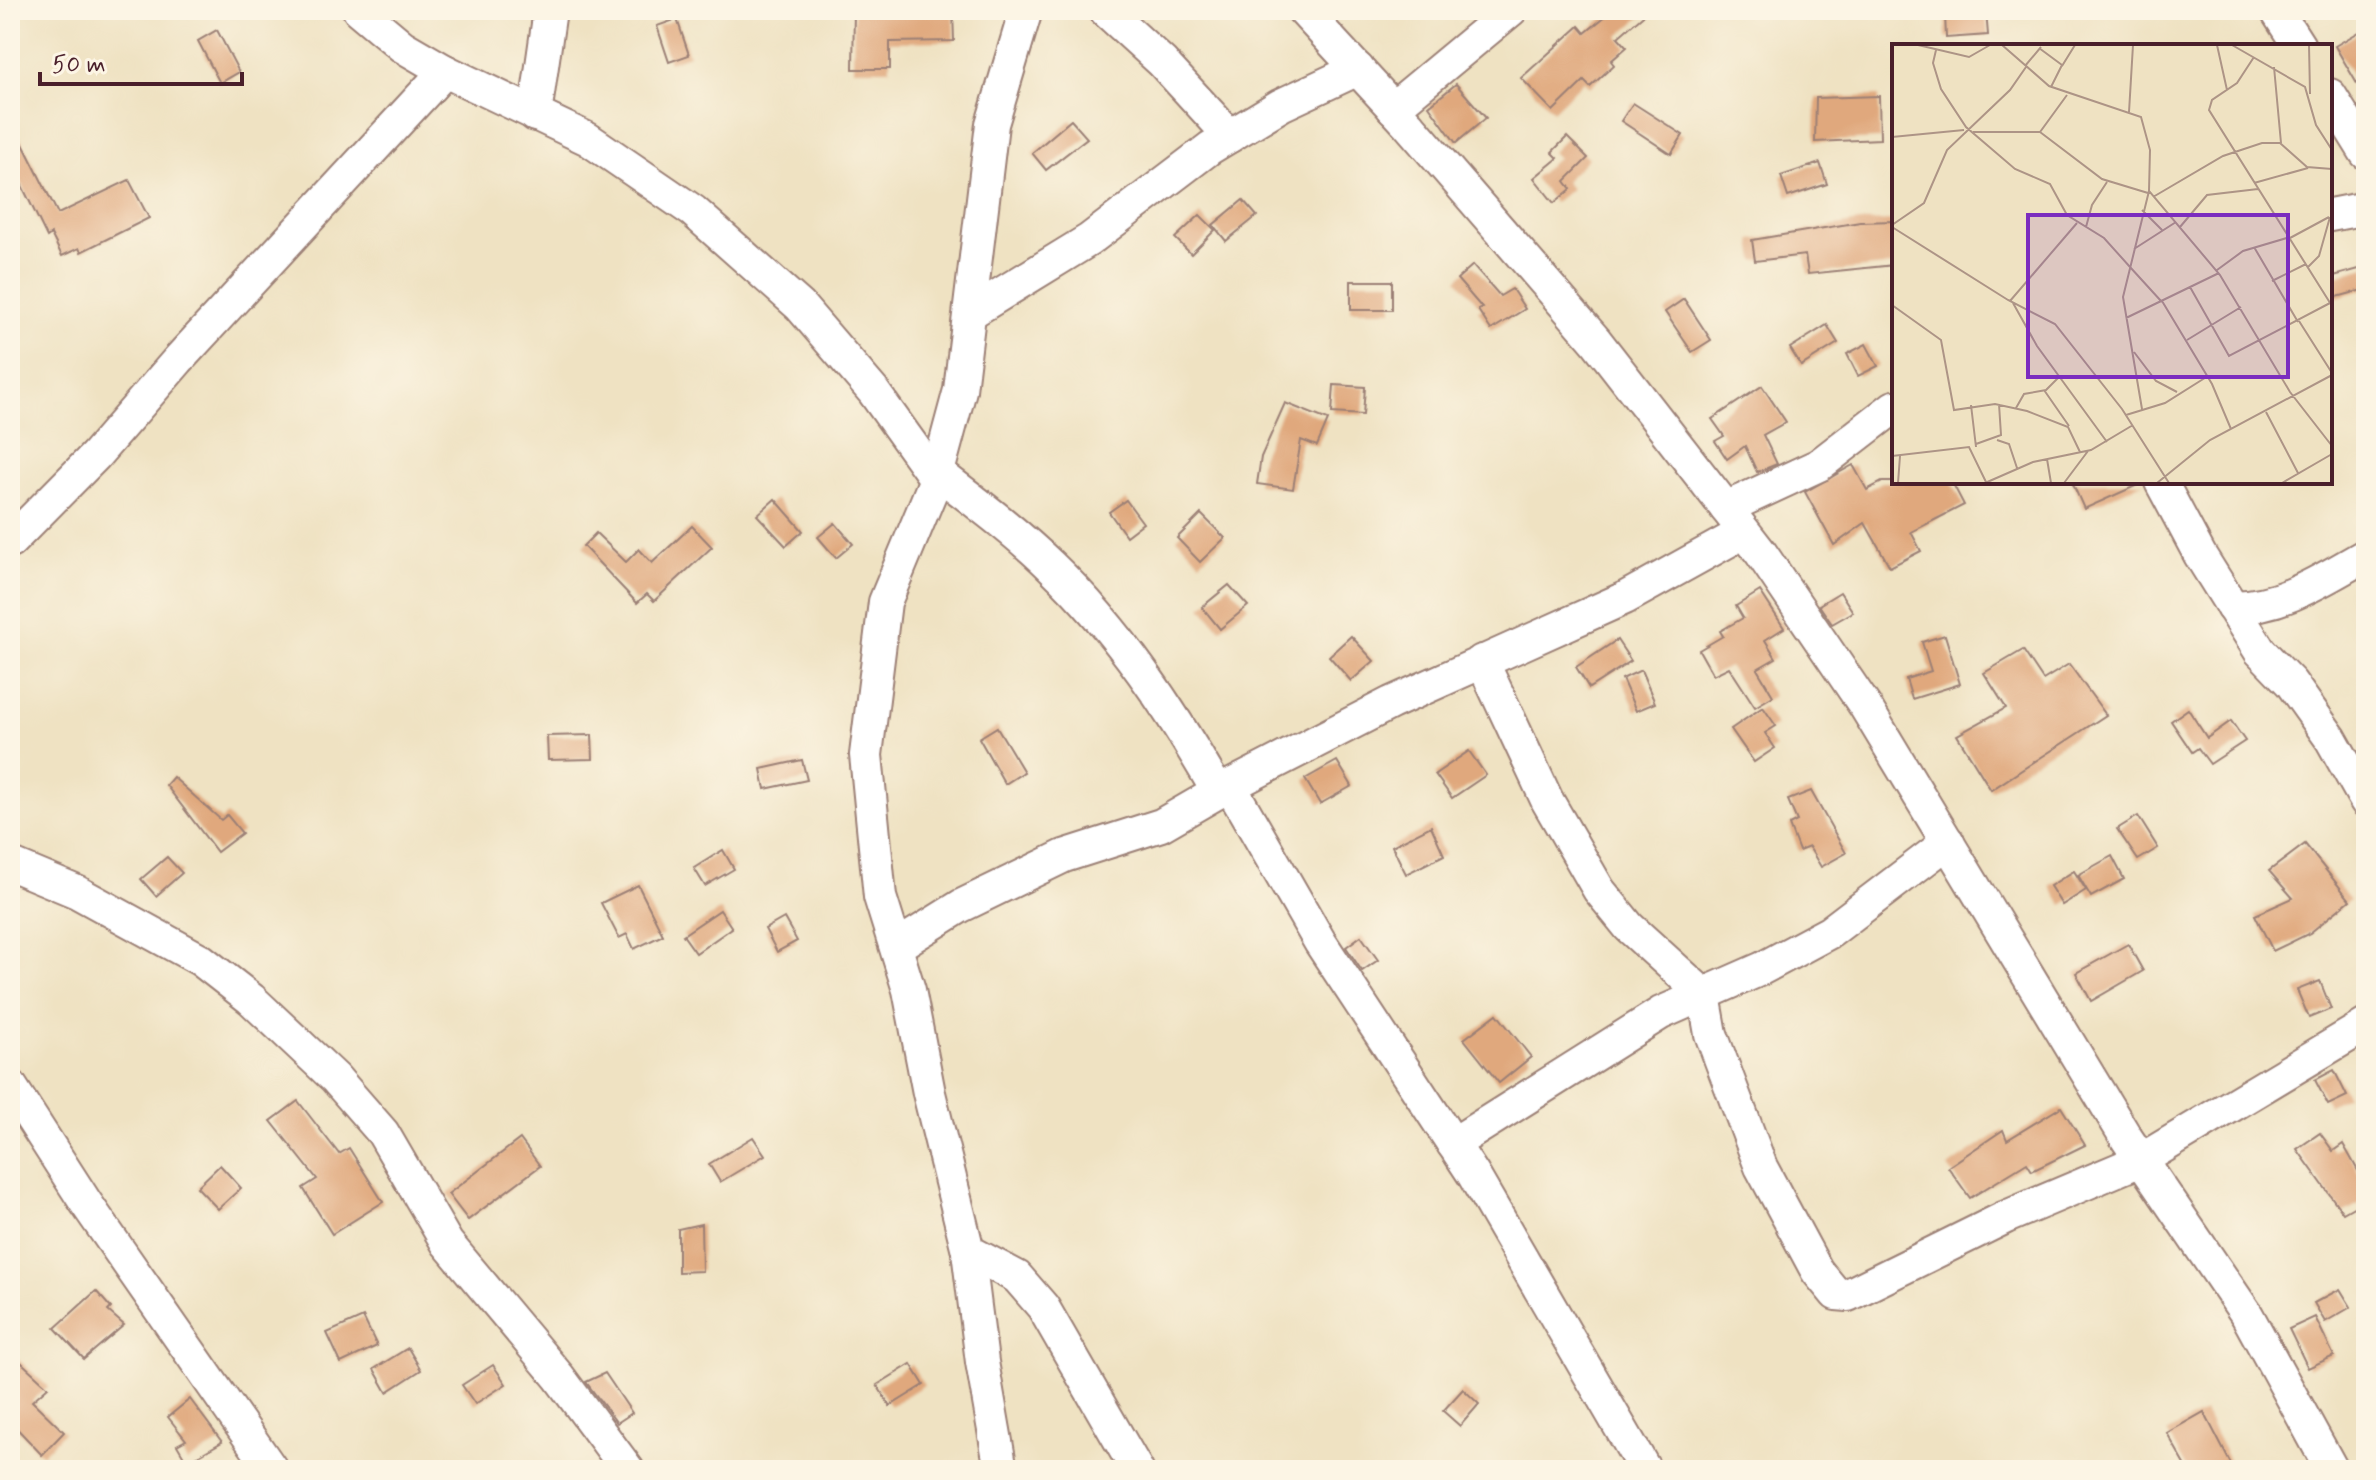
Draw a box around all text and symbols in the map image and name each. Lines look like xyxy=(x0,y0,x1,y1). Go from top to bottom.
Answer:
scale bar xyxy=(40,36,242,86)
inset map xyxy=(1892,44,2332,484)
text: 50 m xyxy=(52,50,106,81)

